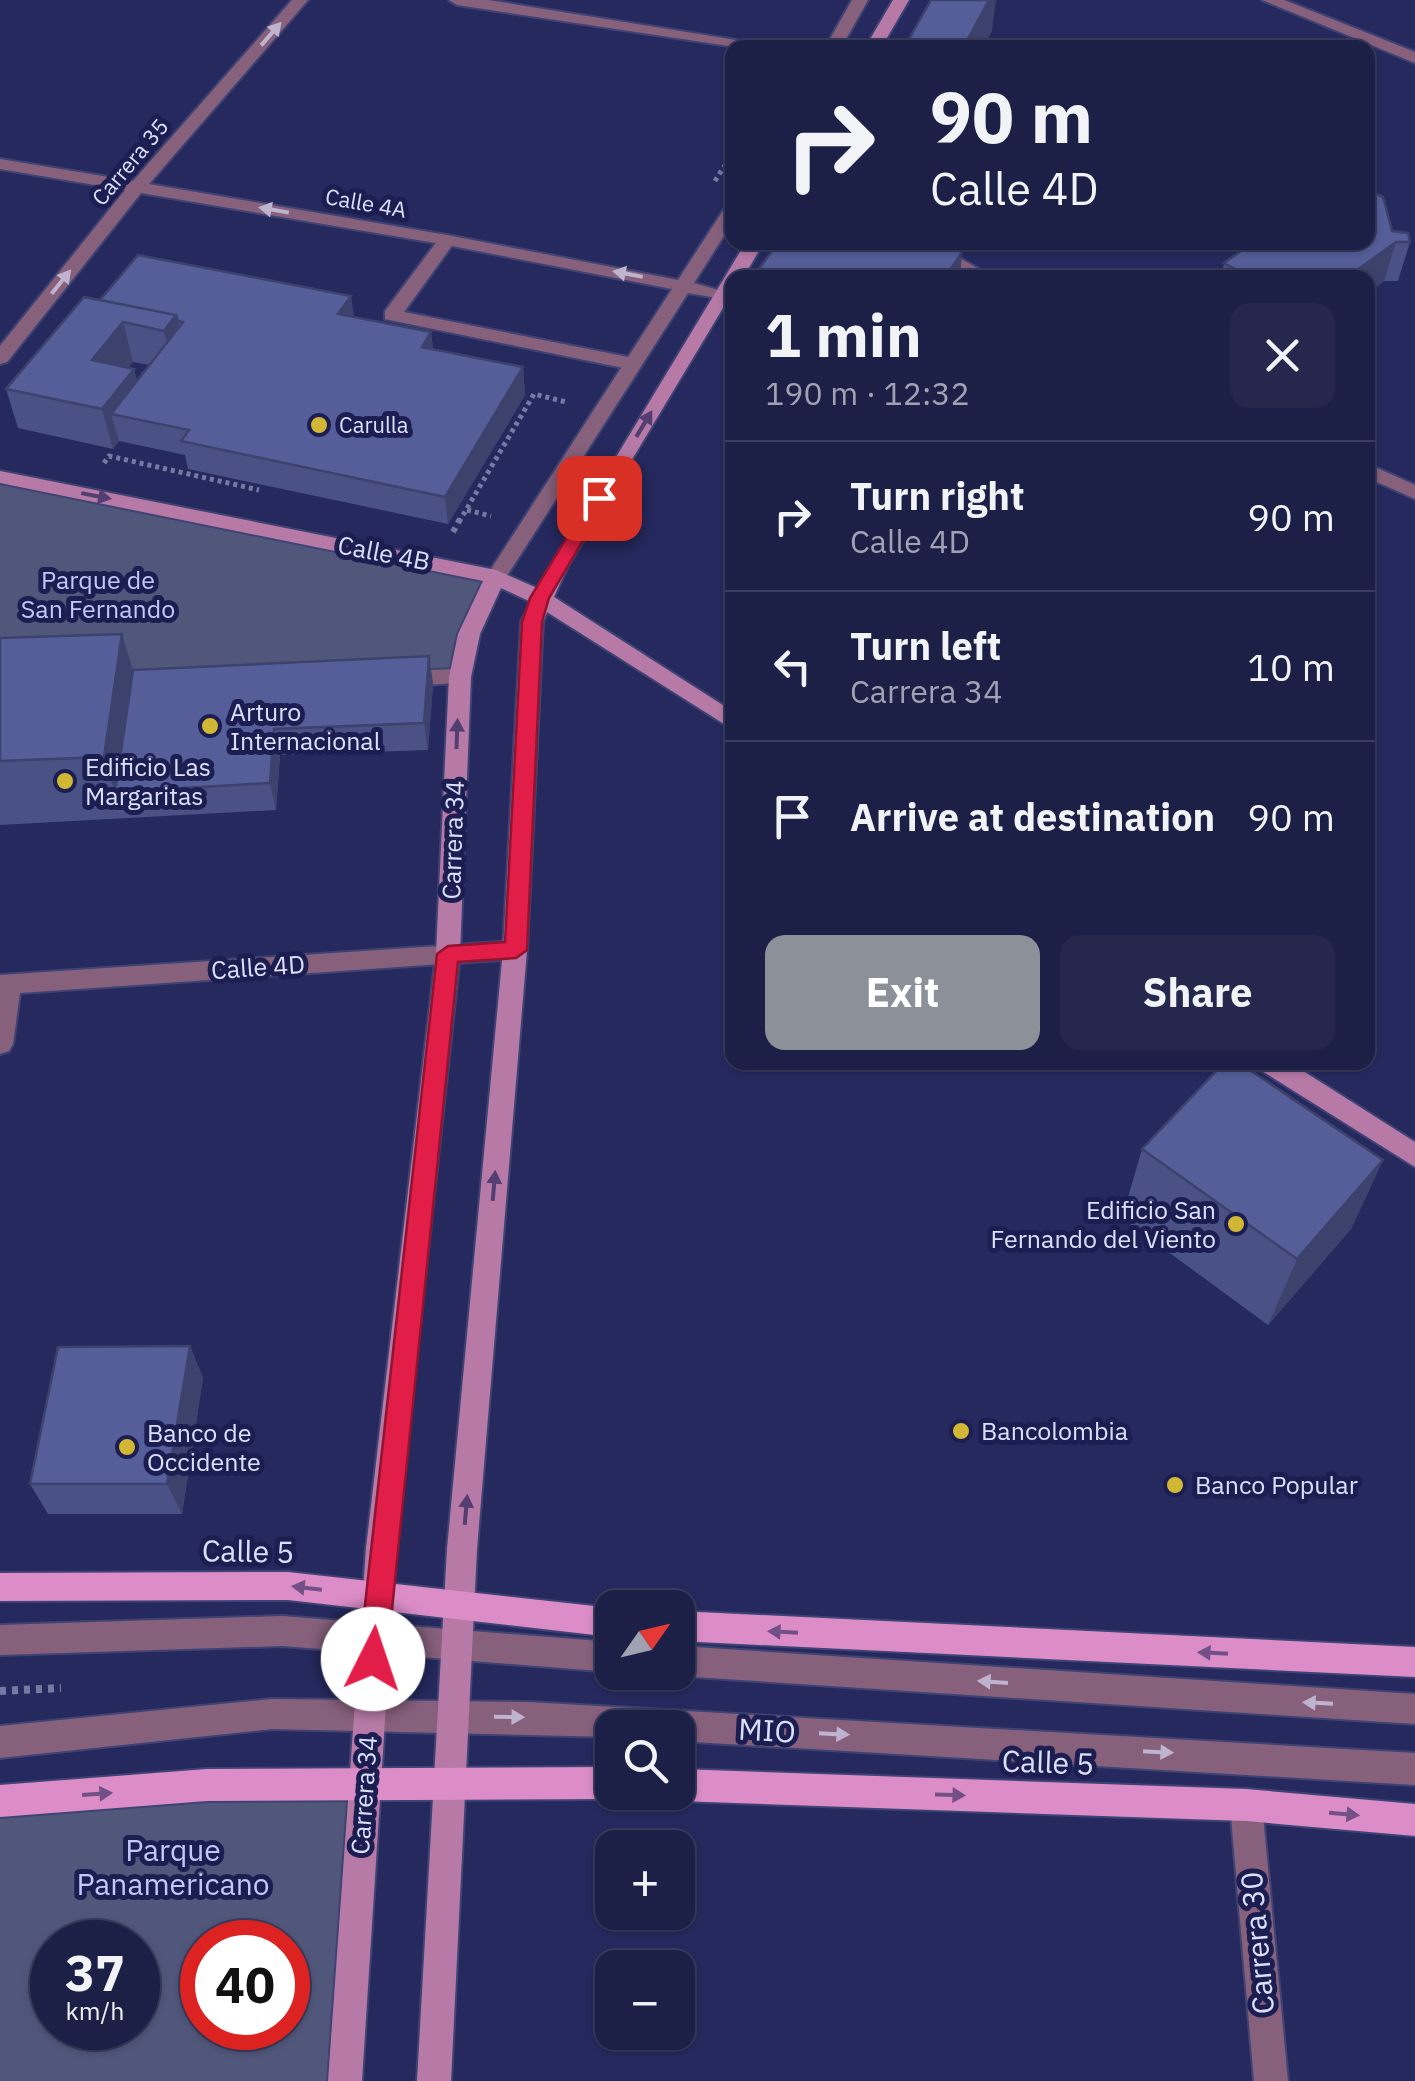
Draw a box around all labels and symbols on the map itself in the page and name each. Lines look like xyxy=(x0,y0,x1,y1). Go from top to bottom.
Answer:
one-way arrow xyxy=(259,22,281,47)
street label: Carrera 35 xyxy=(85,112,174,211)
street label: Calle 4A xyxy=(323,181,409,224)
one-way arrow xyxy=(258,202,289,218)
one-way arrow xyxy=(612,266,643,281)
one-way arrow xyxy=(50,270,71,295)
place label: Carulla xyxy=(339,410,409,439)
one-way arrow xyxy=(635,410,652,438)
marker: Carulla xyxy=(308,414,330,436)
pin xyxy=(557,456,642,541)
one-way arrow xyxy=(81,489,112,504)
street label: Calle 4B xyxy=(335,527,433,578)
park label: Parque de San Fernando xyxy=(21,563,175,625)
place label: Arturo Internacional xyxy=(230,695,381,757)
marker: Arturo Internacional xyxy=(199,715,221,737)
one-way arrow xyxy=(449,717,465,749)
place label: Edificio Las Margaritas xyxy=(85,750,211,812)
marker: Edificio Las Margaritas xyxy=(54,770,76,792)
street label: Carrera 34 xyxy=(434,780,471,900)
street label: Calle 4D xyxy=(210,947,306,986)
one-way arrow xyxy=(487,1170,503,1202)
place label: Edificio San Fernando del Viento xyxy=(991,1193,1216,1255)
marker: Edificio San Fernando del Viento xyxy=(1225,1213,1247,1235)
place label: Bancolombia xyxy=(981,1414,1128,1447)
place label: Banco de Occidente xyxy=(147,1416,261,1478)
marker: Bancolombia xyxy=(950,1420,972,1442)
marker: Banco de Occidente xyxy=(116,1436,138,1458)
place label: Banco Popular xyxy=(1195,1468,1358,1501)
marker: Banco Popular xyxy=(1164,1474,1186,1496)
one-way arrow xyxy=(458,1494,474,1526)
street label: Calle 5 xyxy=(202,1530,295,1571)
one-way arrow xyxy=(291,1580,322,1596)
north arrow xyxy=(595,1590,695,1690)
position arrow xyxy=(321,1607,425,1711)
one-way arrow xyxy=(767,1624,799,1640)
one-way arrow xyxy=(1196,1645,1228,1661)
one-way arrow xyxy=(977,1674,1009,1690)
one-way arrow xyxy=(1301,1695,1333,1711)
one-way arrow xyxy=(494,1709,526,1725)
street label: MIO xyxy=(737,1709,797,1750)
one-way arrow xyxy=(818,1726,850,1742)
street label: Carrera 34 xyxy=(343,1734,384,1856)
street label: Calle 5 xyxy=(1001,1740,1095,1783)
one-way arrow xyxy=(1143,1744,1175,1760)
one-way arrow xyxy=(82,1785,114,1801)
one-way arrow xyxy=(934,1787,966,1803)
one-way arrow xyxy=(1329,1806,1361,1822)
park label: Parque Panamericano xyxy=(76,1830,270,1903)
street label: Carrera 30 xyxy=(1231,1870,1282,2016)
speed limit sign: 40 xyxy=(180,1920,310,2050)

